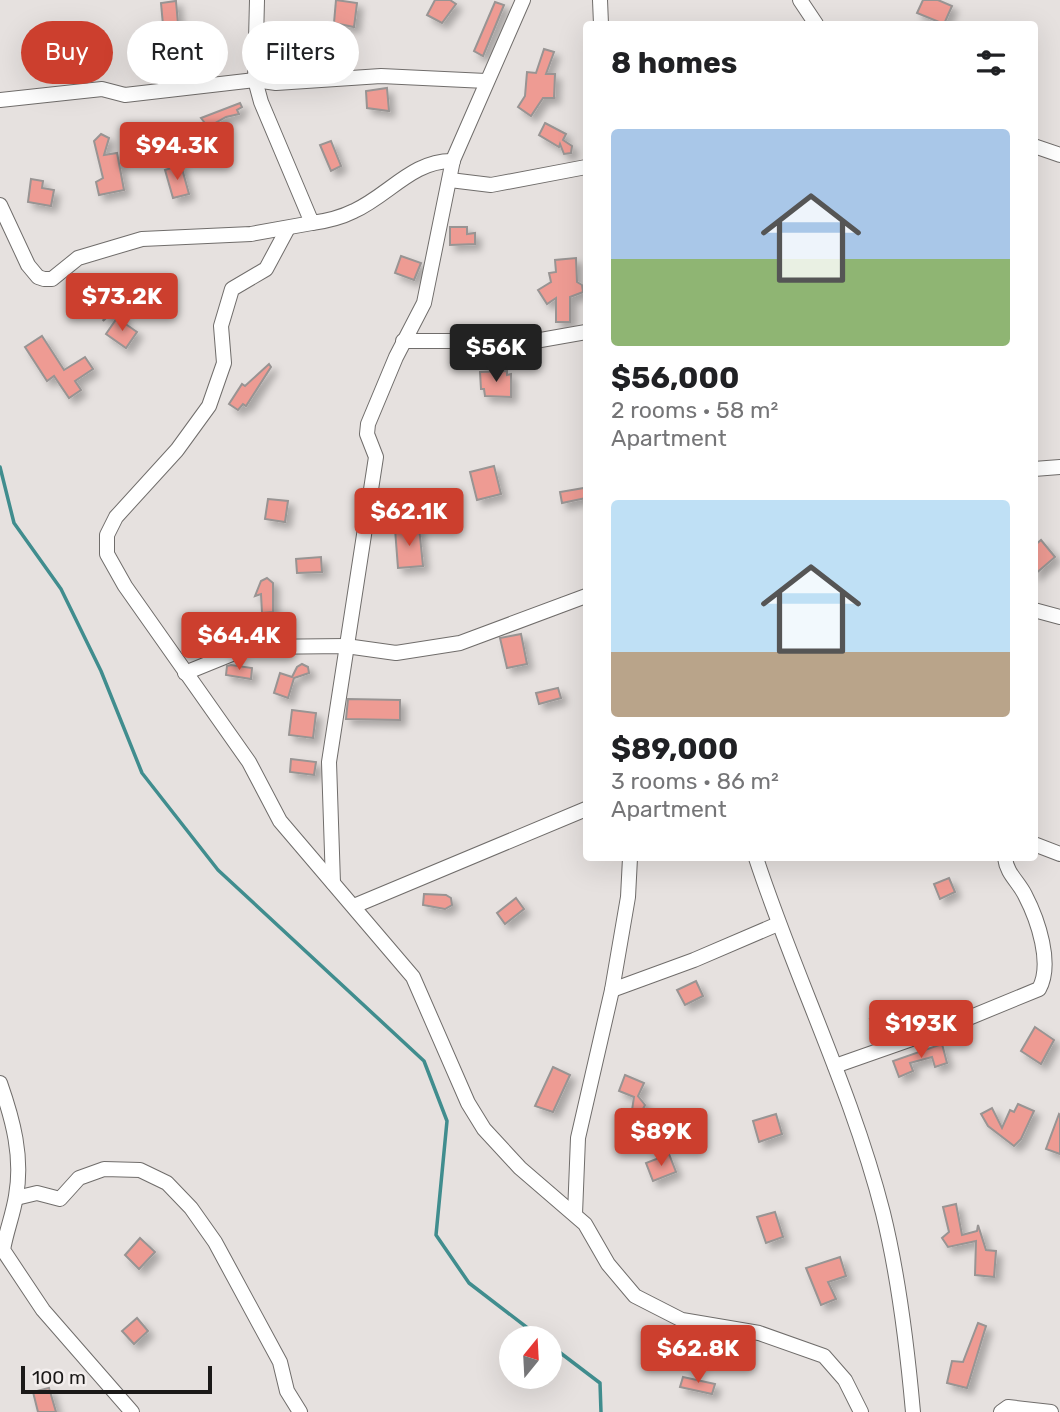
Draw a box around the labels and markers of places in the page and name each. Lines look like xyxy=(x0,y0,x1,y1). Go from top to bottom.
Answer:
pin: $94.3K xyxy=(120,122,234,182)
pin: $73.2K xyxy=(65,274,179,333)
pin: $56K xyxy=(455,324,537,384)
pin: $62.1K xyxy=(352,489,466,548)
pin: $64.4K xyxy=(182,612,296,672)
pin: $193K xyxy=(872,1000,970,1060)
pin: $89K xyxy=(620,1108,702,1168)
pin: $62.8K xyxy=(641,1326,755,1385)

